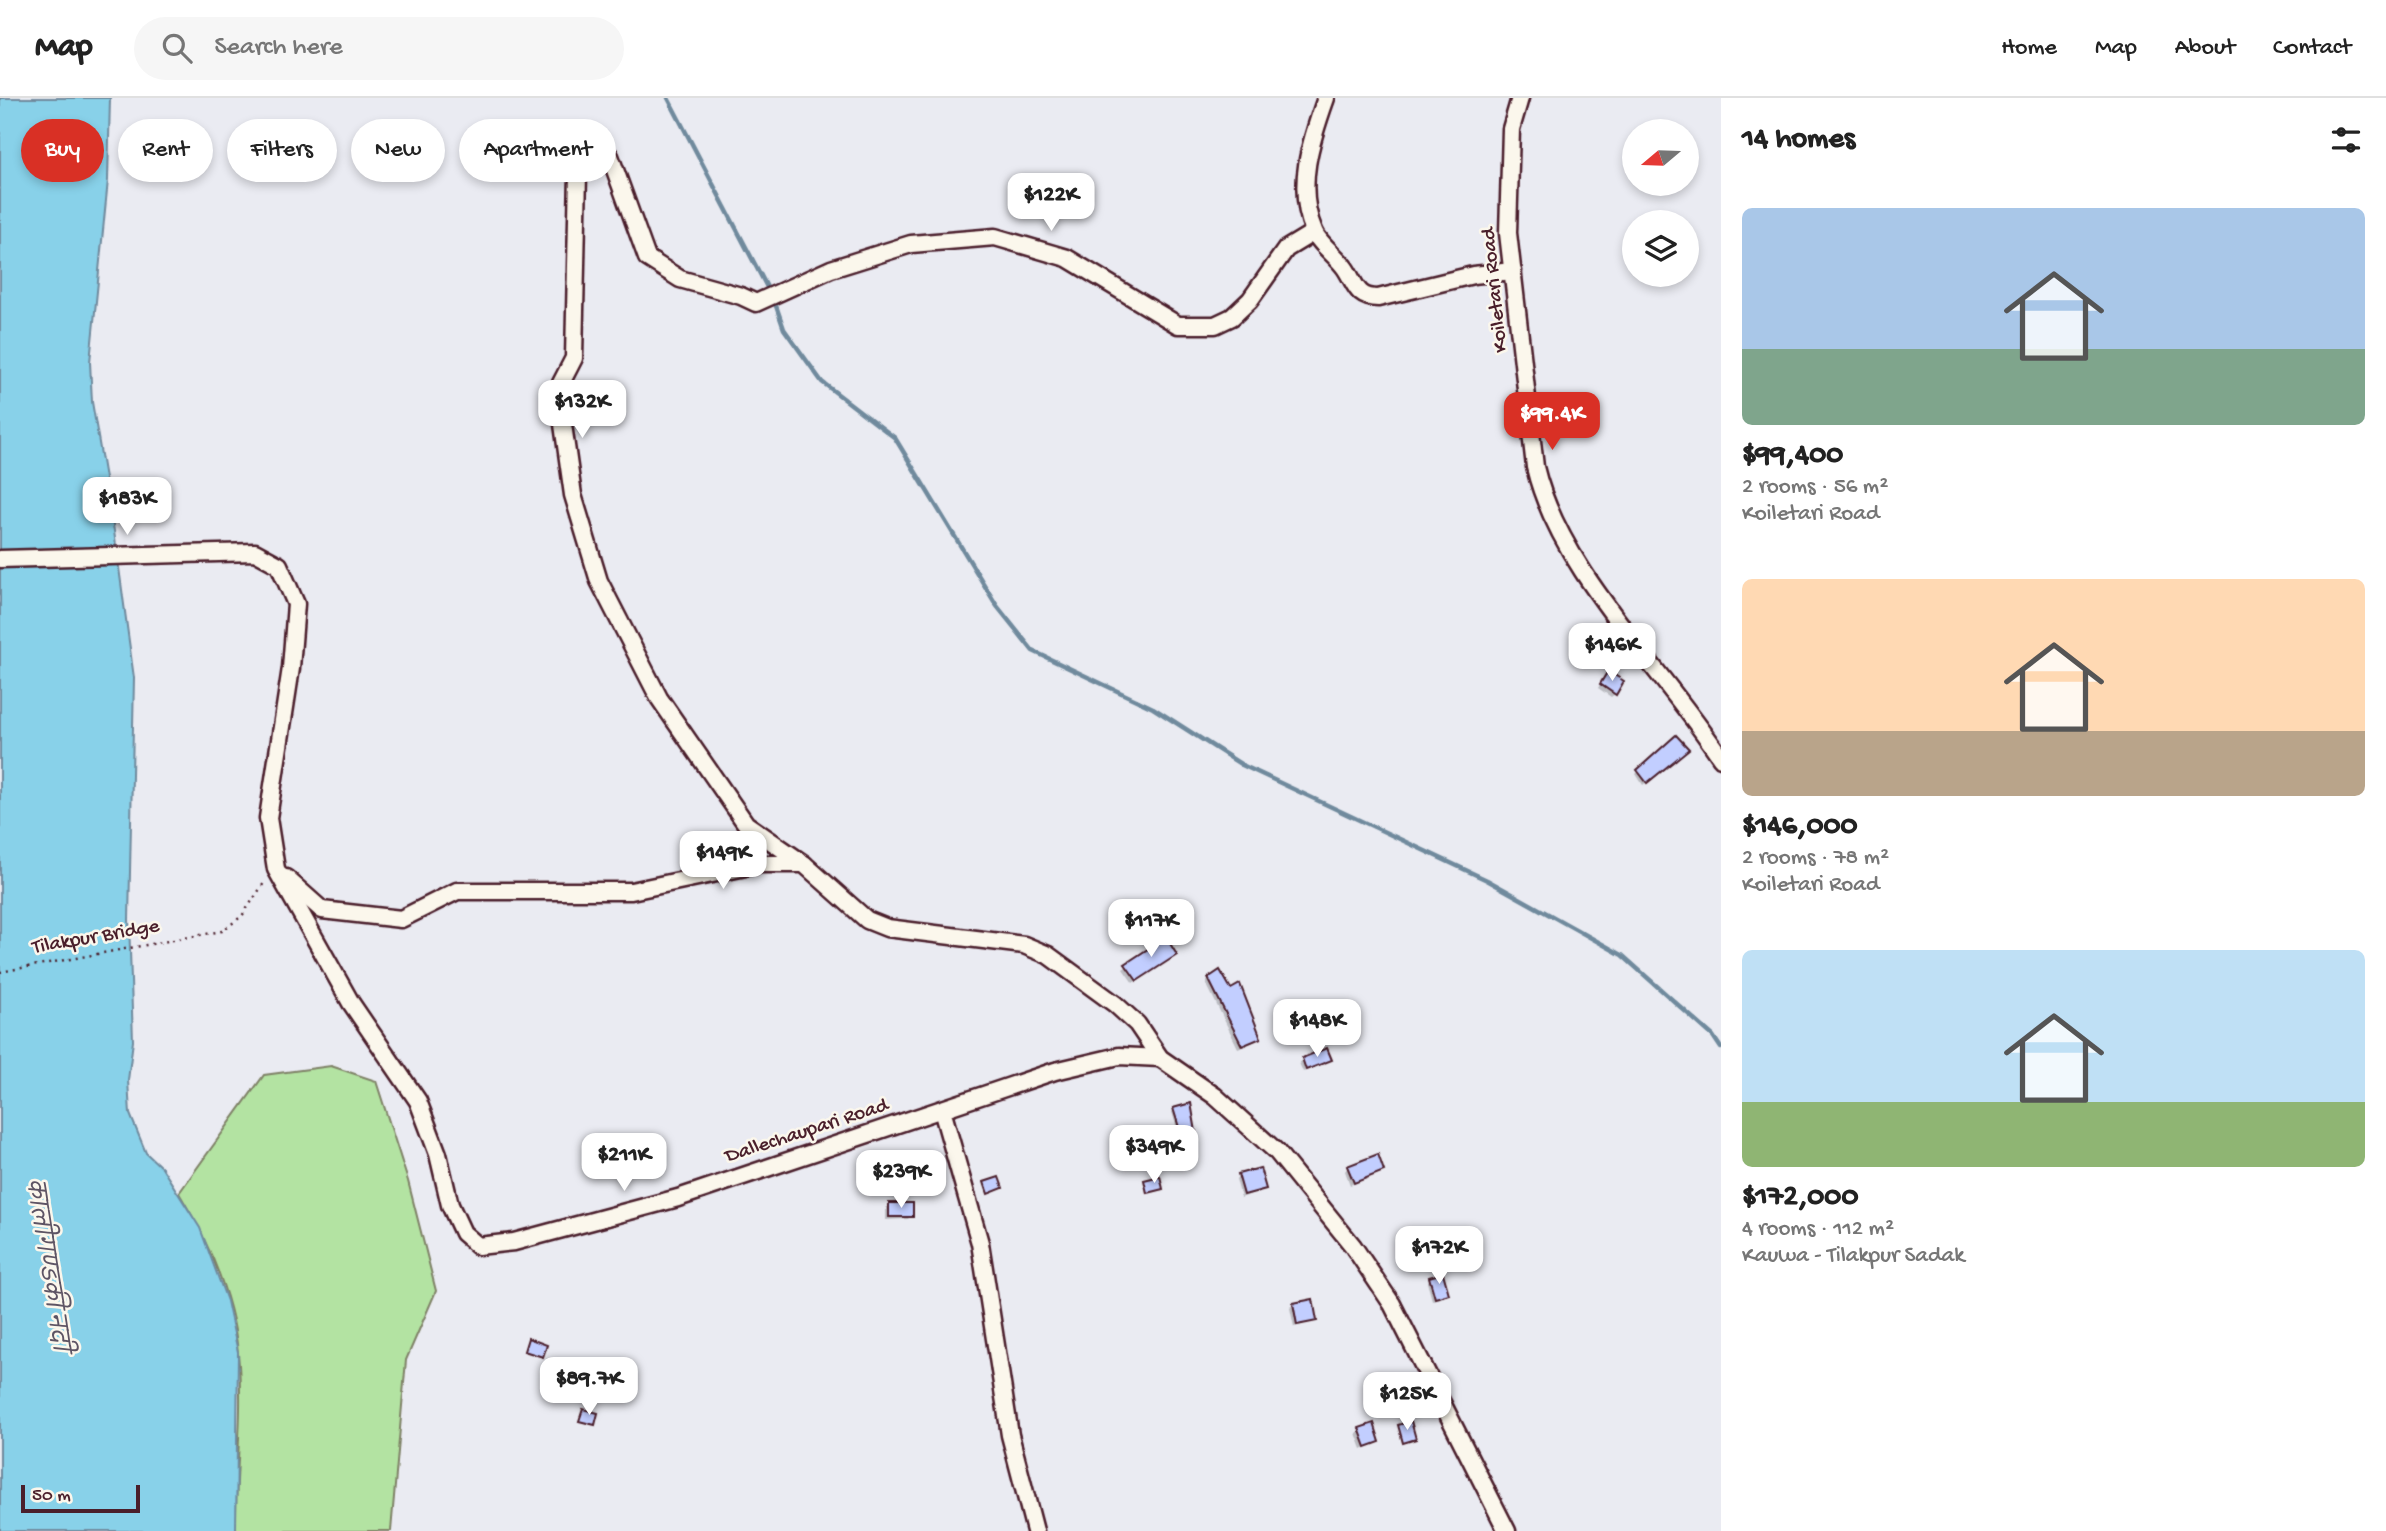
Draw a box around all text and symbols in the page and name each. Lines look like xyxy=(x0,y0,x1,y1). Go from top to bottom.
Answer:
search box xyxy=(134,17,624,80)
text: Map xyxy=(35,29,92,67)
icon: search xyxy=(158,29,196,67)
text: Search here xyxy=(214,33,343,64)
text: Home xyxy=(2001,34,2057,63)
text: Map xyxy=(2095,34,2137,63)
text: About xyxy=(2175,34,2235,63)
text: Contact xyxy=(2273,34,2351,63)
chip: Buy xyxy=(21,119,104,182)
chip: Rent xyxy=(118,119,213,182)
chip: Filters xyxy=(227,119,337,182)
chip: New xyxy=(351,119,445,182)
chip: Apartment xyxy=(459,119,616,182)
north arrow xyxy=(1622,119,1699,196)
map controls xyxy=(1622,119,1699,287)
icon: filters xyxy=(2327,121,2365,159)
text: 14 homes xyxy=(1742,123,1855,158)
pin: $122K xyxy=(1002,174,1100,233)
text: $122K xyxy=(1024,182,1078,209)
button: layers xyxy=(1622,210,1699,287)
street label: Koiletari Road xyxy=(1477,225,1515,354)
icon: home xyxy=(1991,253,2117,379)
pin: $132K xyxy=(533,380,631,440)
text: $132K xyxy=(554,389,610,416)
pin: $99.4K xyxy=(1495,392,1609,452)
text: $99.4K xyxy=(1520,401,1584,428)
text: $99,400 xyxy=(1742,439,1843,474)
text: 2 rooms · 56 m² xyxy=(1742,474,1888,501)
pin: $183K xyxy=(78,478,176,537)
text: $183K xyxy=(99,486,155,513)
text: Koiletari Road xyxy=(1742,501,1880,528)
pin: $146K xyxy=(1563,624,1661,683)
icon: home xyxy=(1991,624,2117,750)
text: $146K xyxy=(1585,632,1639,659)
text: $146,000 xyxy=(1742,810,1858,845)
pin: $149K xyxy=(674,832,772,891)
text: $149K xyxy=(696,840,750,867)
text: 2 rooms · 78 m² xyxy=(1742,845,1889,872)
text: Koiletari Road xyxy=(1742,872,1880,899)
pin: $117K xyxy=(1102,900,1200,959)
text: $117K xyxy=(1124,908,1178,935)
street label: Tilakpur Bridge xyxy=(29,914,163,962)
icon: home xyxy=(1991,995,2117,1121)
pin: $148K xyxy=(1268,1000,1366,1059)
text: $148K xyxy=(1289,1008,1345,1035)
street label: Dallechaupari Road xyxy=(720,1093,893,1171)
pin: $349K xyxy=(1105,1126,1203,1185)
pin: $211K xyxy=(575,1134,673,1193)
text: $349K xyxy=(1125,1134,1183,1161)
text: $211K xyxy=(598,1142,650,1169)
pin: $239K xyxy=(852,1150,950,1210)
text: $239K xyxy=(872,1159,930,1186)
water label: कालीगण्डकी नदी xyxy=(18,1175,81,1359)
text: $172,000 xyxy=(1742,1181,1858,1216)
text: 4 rooms · 112 m² xyxy=(1742,1216,1894,1243)
pin: $172K xyxy=(1390,1226,1488,1286)
text: $172K xyxy=(1411,1235,1467,1262)
text: Kauwa - Tilakpur Sadak xyxy=(1742,1243,1965,1270)
pin: $89.7K xyxy=(532,1358,646,1417)
text: $89.7K xyxy=(556,1366,622,1393)
pin: $125K xyxy=(1358,1372,1456,1432)
text: $125K xyxy=(1379,1381,1435,1408)
scale bar xyxy=(21,1482,140,1514)
text: 50 m xyxy=(32,1485,71,1508)

